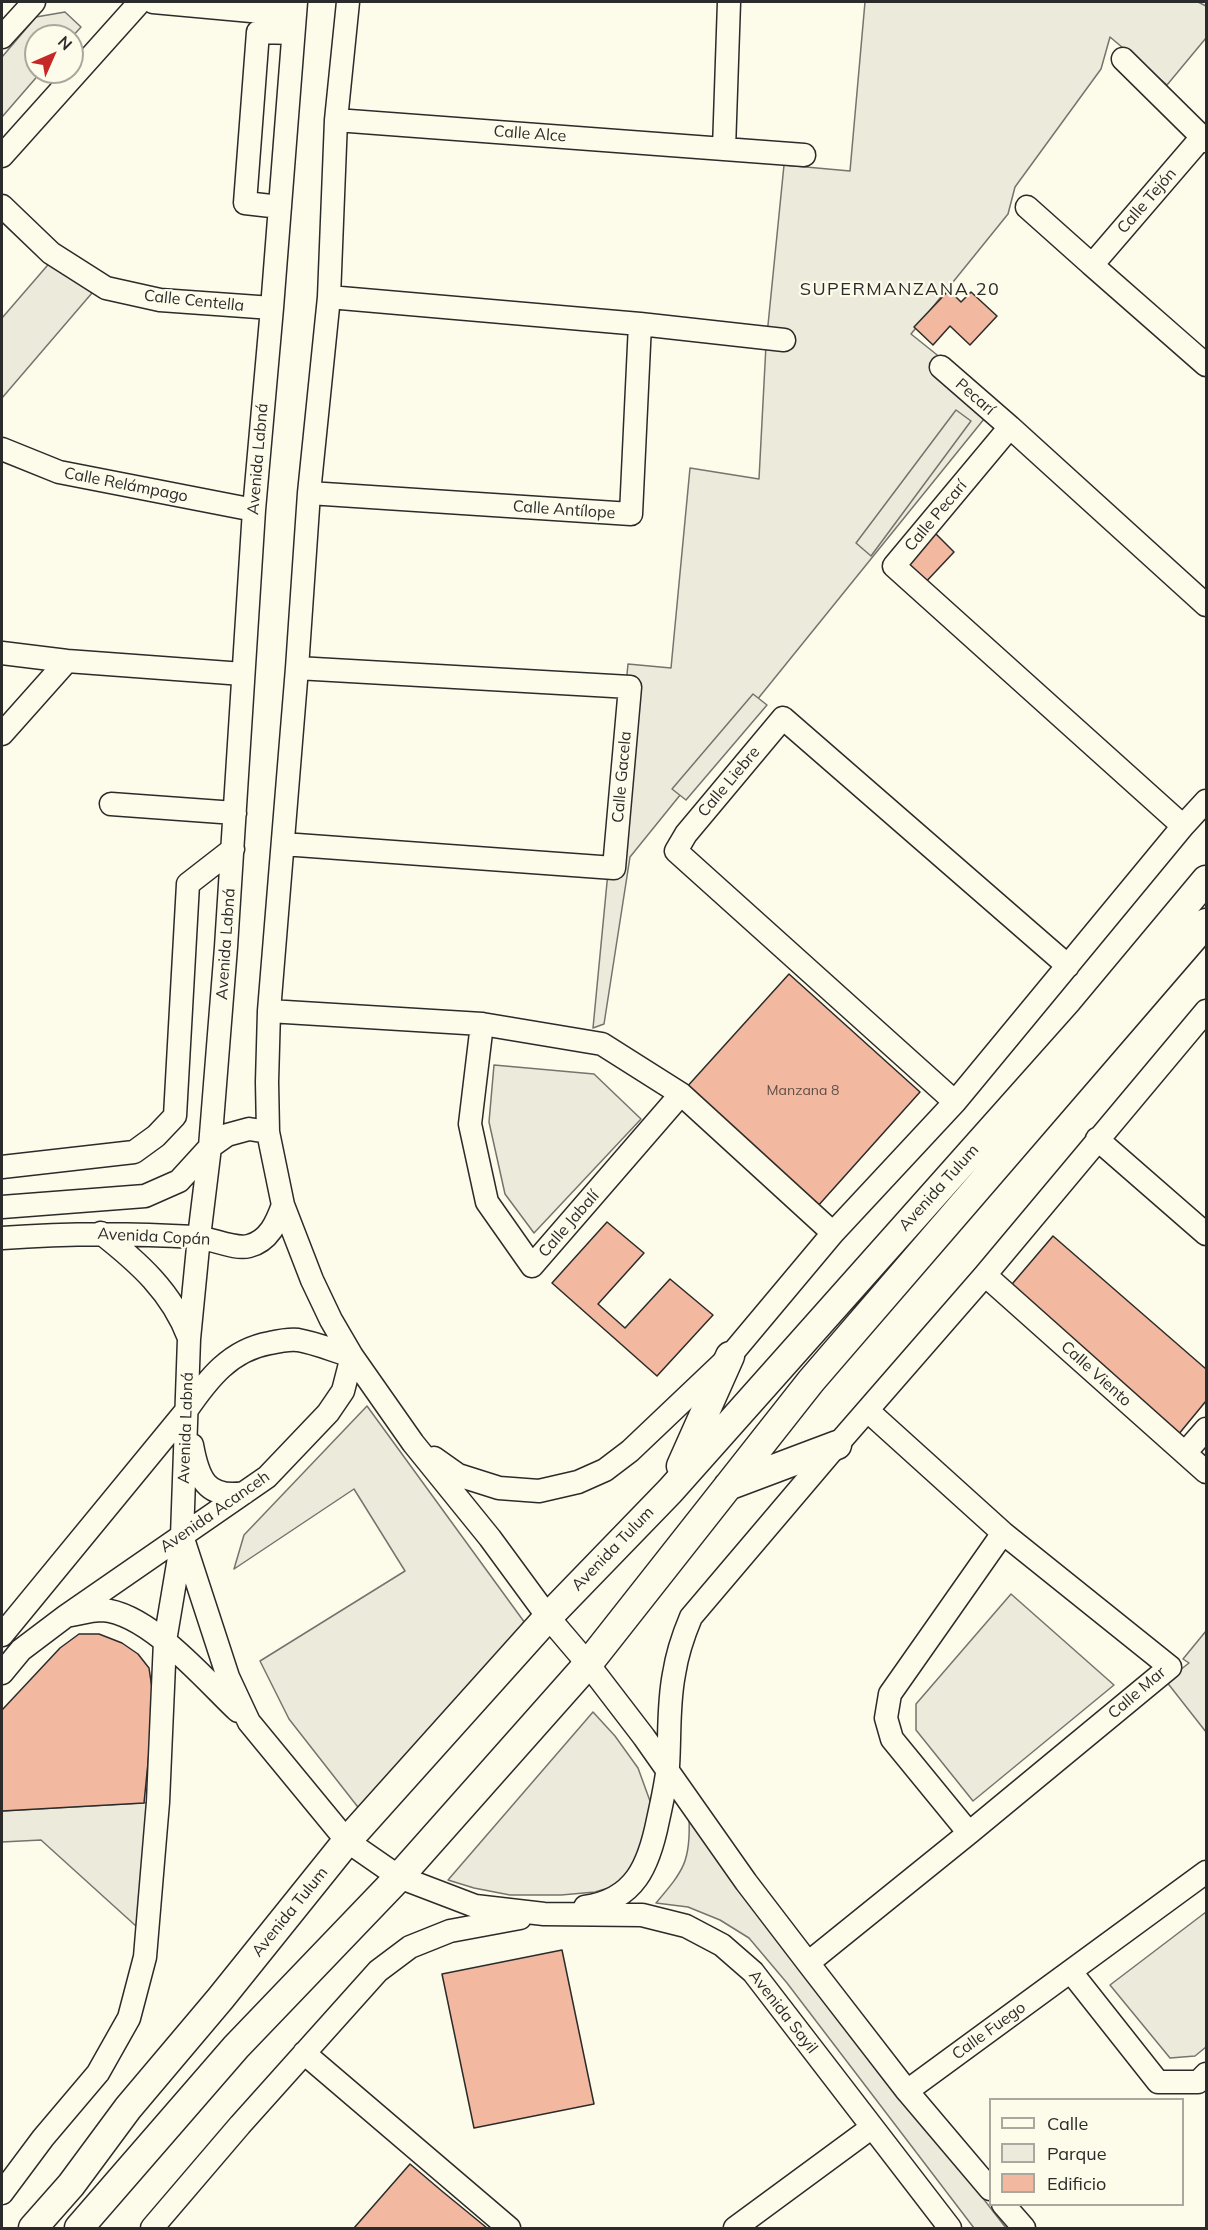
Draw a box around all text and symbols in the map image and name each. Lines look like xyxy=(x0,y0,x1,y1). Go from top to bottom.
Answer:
north arrow xyxy=(24,24,84,84)
text: N xyxy=(54,31,77,54)
street label: Calle Alce xyxy=(493,122,567,146)
street label: Calle Tejón xyxy=(1113,164,1181,238)
district label: SUPERMANZANA 20 xyxy=(800,279,1000,301)
street label: Calle Centella xyxy=(143,286,245,316)
street label: Pecarí xyxy=(951,375,999,419)
street label: Avenida Labná xyxy=(244,402,272,516)
street label: Calle Relámpago xyxy=(62,464,190,506)
street label: Calle Pecarí xyxy=(901,477,971,555)
street label: Calle Antílope xyxy=(512,497,616,523)
street label: Calle Gacela xyxy=(608,730,636,824)
street label: Calle Liebre xyxy=(694,743,764,821)
street label: Avenida Labná xyxy=(213,888,239,1000)
house number: Manzana 8 xyxy=(767,1083,839,1099)
street label: Avenida Tulum xyxy=(895,1141,983,1235)
street label: Calle Jabalí xyxy=(535,1187,603,1261)
street label: Avenida Copán xyxy=(97,1224,211,1250)
street label: Calle Viento xyxy=(1057,1337,1135,1411)
street label: Avenida Labná xyxy=(174,1372,198,1484)
street label: Avenida Acanceh xyxy=(157,1467,273,1557)
street label: Avenida Tulum xyxy=(568,1503,658,1595)
street label: Calle Mar xyxy=(1104,1663,1170,1723)
street label: Avenida Tulum xyxy=(248,1863,332,1961)
street label: Avenida Sayil xyxy=(744,1966,822,2058)
street label: Calle Fuego xyxy=(948,1998,1030,2064)
legend xyxy=(989,2098,1184,2206)
text: Calle xyxy=(1047,2112,1088,2135)
text: Parque xyxy=(1047,2142,1106,2165)
text: Edificio xyxy=(1047,2172,1106,2195)

